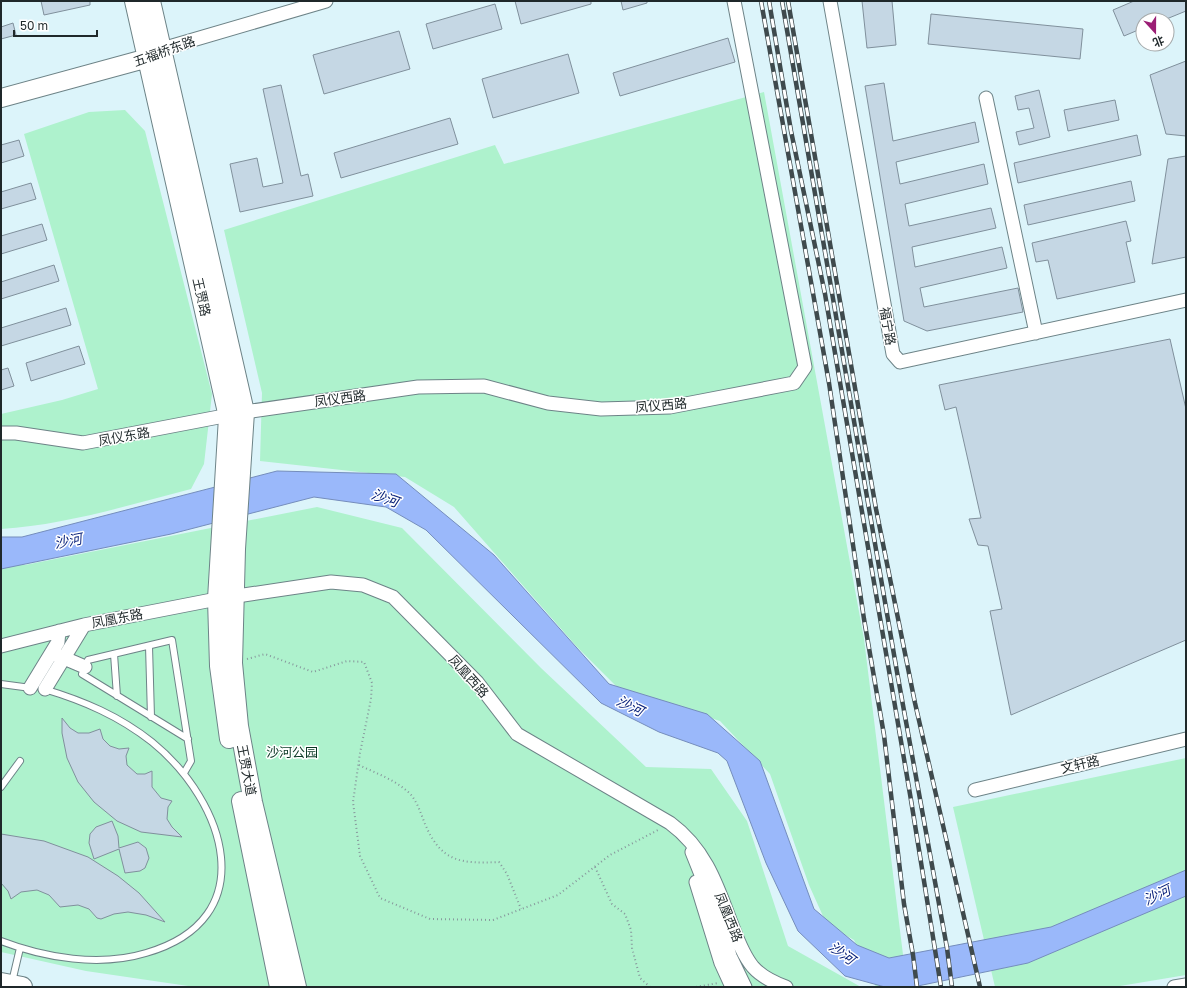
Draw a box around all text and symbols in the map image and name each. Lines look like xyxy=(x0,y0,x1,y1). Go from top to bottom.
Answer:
scale bar xyxy=(14,12,97,38)
north arrow xyxy=(1135,12,1175,52)
text: 50 m xyxy=(20,18,48,33)
street label: 五福桥东路 xyxy=(131,32,197,70)
text: 北 xyxy=(1151,34,1166,50)
street label: 王贾路 xyxy=(190,276,214,318)
street label: 福宁路 xyxy=(877,305,899,347)
street label: 凤仪西路 xyxy=(313,386,367,410)
street label: 凤仪西路 xyxy=(634,395,688,415)
street label: 凤仪东路 xyxy=(97,424,151,448)
water label: 沙河 xyxy=(369,485,404,511)
water label: 沙河 xyxy=(53,529,86,552)
street label: 凤凰东路 xyxy=(90,605,144,631)
street label: 凤凰西路 xyxy=(446,651,492,701)
water label: 沙河 xyxy=(614,692,649,721)
street label: 王贾大道 xyxy=(234,743,260,797)
park label: 沙河公园 xyxy=(266,744,318,760)
street label: 文轩路 xyxy=(1059,752,1101,776)
water label: 沙河 xyxy=(1141,880,1176,908)
street label: 凤凰西路 xyxy=(712,890,746,944)
water label: 沙河 xyxy=(826,937,861,969)

